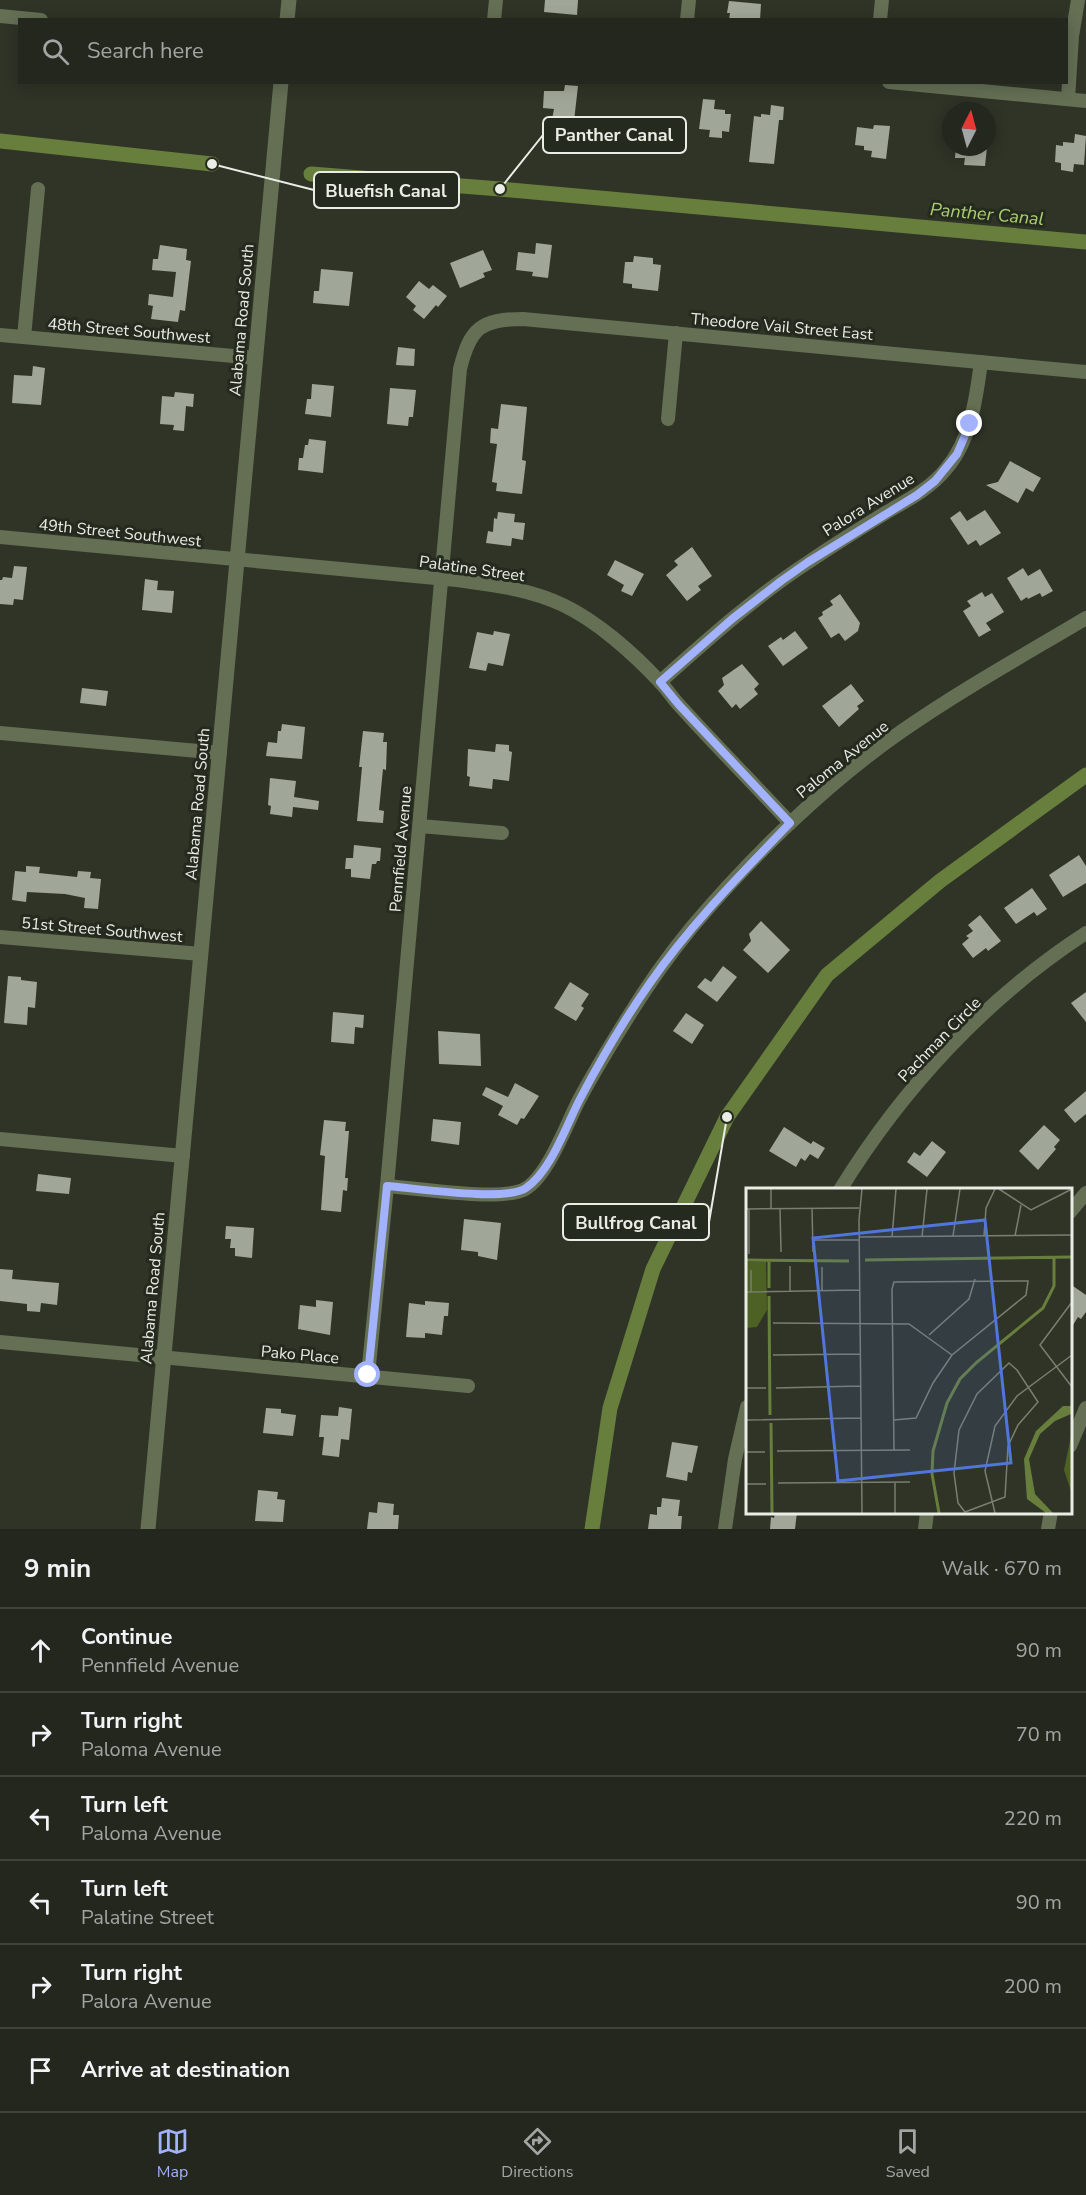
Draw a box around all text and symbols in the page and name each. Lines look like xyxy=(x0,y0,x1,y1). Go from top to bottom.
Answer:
search box xyxy=(18,18,1068,84)
icon: search xyxy=(39,35,72,68)
text: Search here xyxy=(87,36,204,66)
north arrow xyxy=(942,102,996,156)
callout: Panther Canal xyxy=(543,117,686,153)
text: Panther Canal xyxy=(555,123,674,147)
callout: Bluefish Canal xyxy=(314,172,459,208)
text: Bluefish Canal xyxy=(325,179,447,203)
water label: Panther Canal xyxy=(929,197,1045,231)
street label: Alabama Road South xyxy=(224,243,260,397)
street label: Theodore Vail Street East xyxy=(690,308,874,346)
street label: 48th Street Southwest xyxy=(47,313,212,349)
route end xyxy=(956,410,982,436)
street label: Palora Avenue xyxy=(818,468,919,542)
street label: 49th Street Southwest xyxy=(38,514,203,553)
street label: Palatine Street xyxy=(418,551,526,587)
street label: Paloma Avenue xyxy=(792,716,893,804)
street label: Alabama Road South xyxy=(180,727,216,881)
street label: Pennfield Avenue xyxy=(385,785,417,913)
street label: 51st Street Southwest xyxy=(20,912,184,948)
street label: Pachman Circle xyxy=(893,992,986,1087)
inset map xyxy=(746,1188,1071,1514)
callout: Bullfrog Canal xyxy=(563,1204,709,1240)
street label: Alabama Road South xyxy=(135,1211,171,1365)
text: Bullfrog Canal xyxy=(575,1211,697,1235)
street label: Pako Place xyxy=(260,1341,340,1369)
route start xyxy=(354,1361,380,1387)
text: 9 min xyxy=(24,1551,91,1586)
text: Walk · 670 m xyxy=(942,1555,1062,1582)
text: Continue xyxy=(81,1622,172,1652)
icon: ahead xyxy=(24,1634,57,1667)
text: 90 m xyxy=(1016,1637,1062,1664)
text: Pennfield Avenue xyxy=(81,1652,239,1679)
text: Turn right xyxy=(81,1706,182,1736)
icon: right xyxy=(24,1718,57,1751)
text: 70 m xyxy=(1016,1721,1062,1748)
text: Paloma Avenue xyxy=(81,1736,222,1763)
text: Turn left xyxy=(81,1790,168,1820)
icon: left xyxy=(24,1802,57,1835)
text: 220 m xyxy=(1004,1805,1062,1832)
text: Paloma Avenue xyxy=(81,1820,222,1847)
text: Turn left xyxy=(81,1874,168,1904)
icon: left xyxy=(24,1886,57,1919)
text: 90 m xyxy=(1016,1889,1062,1916)
text: Palatine Street xyxy=(81,1904,214,1931)
text: Turn right xyxy=(81,1958,182,1988)
icon: right xyxy=(24,1970,57,2003)
text: 200 m xyxy=(1004,1973,1062,2000)
text: Palora Avenue xyxy=(81,1988,212,2015)
icon: arrive xyxy=(24,2054,57,2087)
text: Arrive at destination xyxy=(81,2055,290,2085)
tab: Map xyxy=(156,2125,189,2183)
tab: Directions xyxy=(501,2125,573,2183)
tab: Saved xyxy=(886,2125,930,2183)

